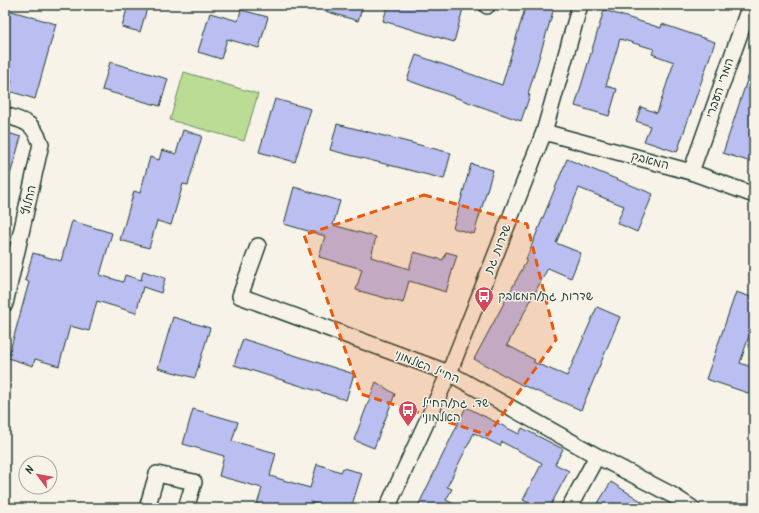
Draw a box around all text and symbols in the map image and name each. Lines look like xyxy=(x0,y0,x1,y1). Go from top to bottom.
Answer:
street label: המרי העברי xyxy=(701,55,739,121)
street label: המאבק xyxy=(629,147,671,175)
street label: החלוץ xyxy=(16,183,42,217)
street label: שדרות גת xyxy=(479,221,517,278)
bus stop icon: שדרות גת/המאבק xyxy=(473,285,495,313)
place label: שדרות גת/המאבק xyxy=(498,287,594,306)
street label: החייל האלמוני xyxy=(391,345,463,389)
place label: שד. גת/החייל האלמוני xyxy=(422,394,489,427)
bus stop icon: שד. גת/החייל האלמוני xyxy=(397,399,419,427)
north arrow xyxy=(18,455,58,495)
text: N xyxy=(21,462,40,478)

